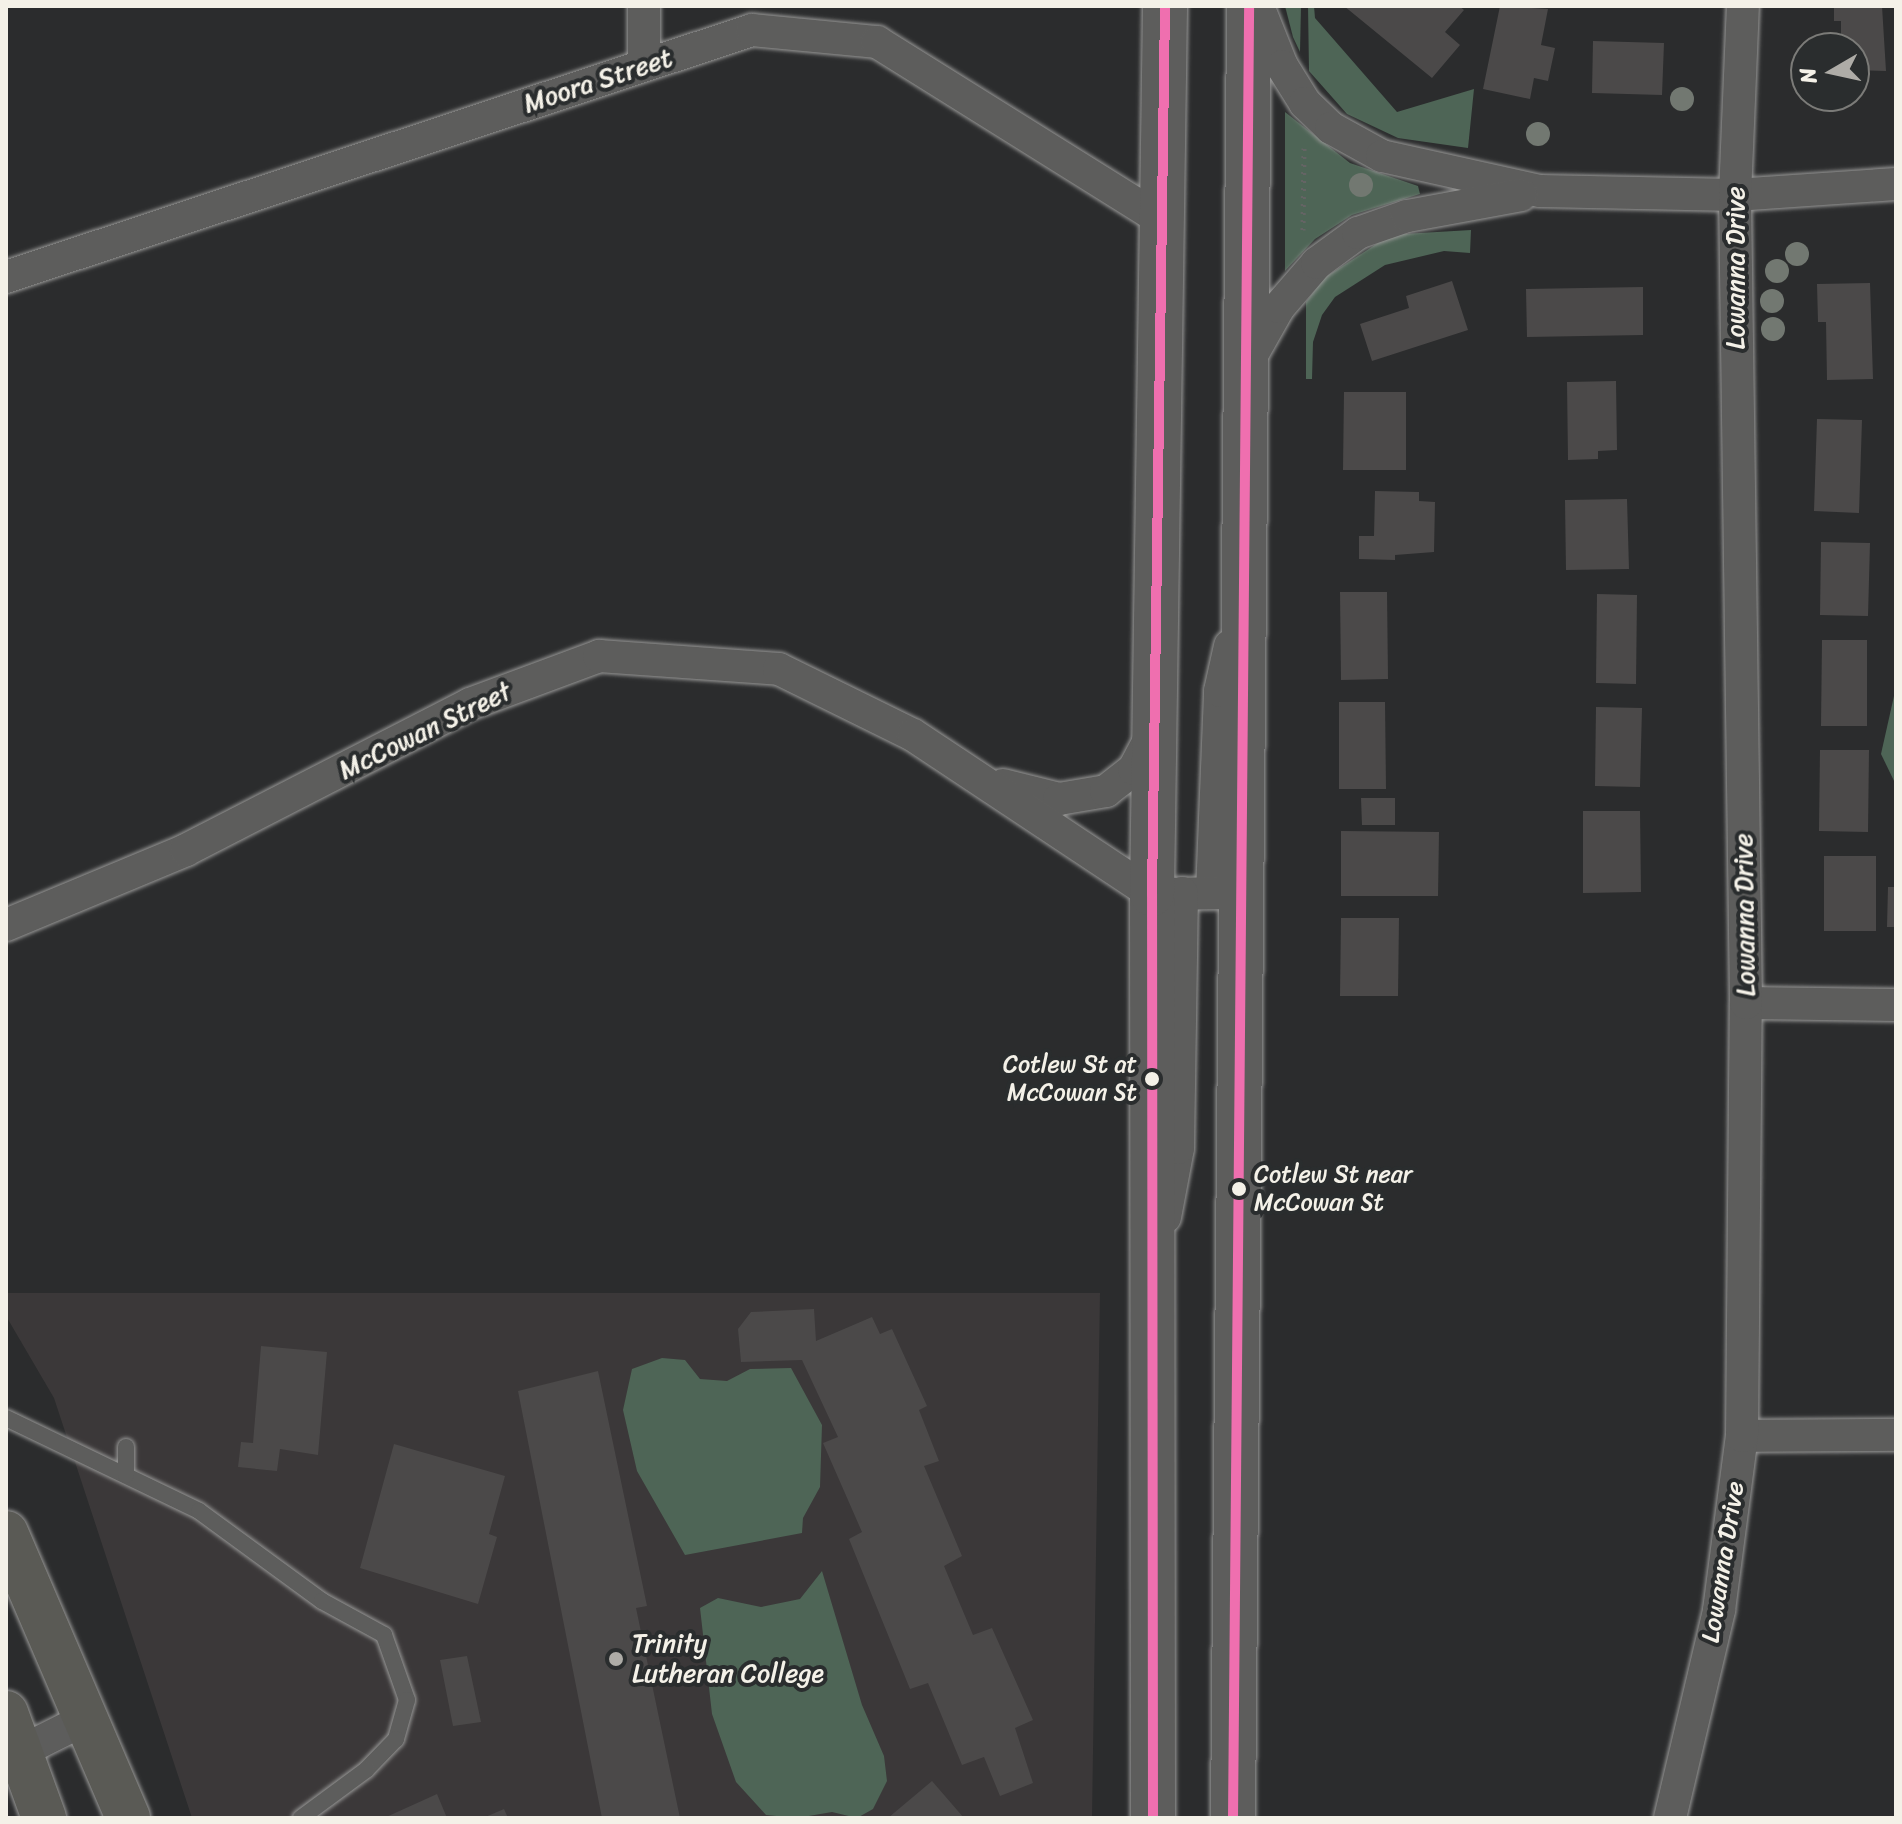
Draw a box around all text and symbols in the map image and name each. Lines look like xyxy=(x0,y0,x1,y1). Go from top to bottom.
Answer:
north arrow xyxy=(1790,32,1870,112)
street label: Moora Street xyxy=(520,42,676,120)
text: N xyxy=(1787,65,1828,86)
street label: Lowanna Drive xyxy=(1720,186,1752,350)
street label: McCowan Street xyxy=(332,675,518,787)
street label: Lowanna Drive xyxy=(1728,833,1762,997)
place label: Cotlew St at McCowan St xyxy=(1003,1051,1137,1107)
marker: Cotlew St at McCowan St xyxy=(1144,1071,1160,1087)
place label: Cotlew St near McCowan St xyxy=(1254,1161,1413,1217)
marker: Cotlew St near McCowan St xyxy=(1231,1181,1247,1197)
street label: Lowanna Drive xyxy=(1695,1479,1751,1645)
place label: Trinity Lutheran College xyxy=(632,1628,824,1690)
marker: Trinity Lutheran College xyxy=(607,1650,625,1668)

